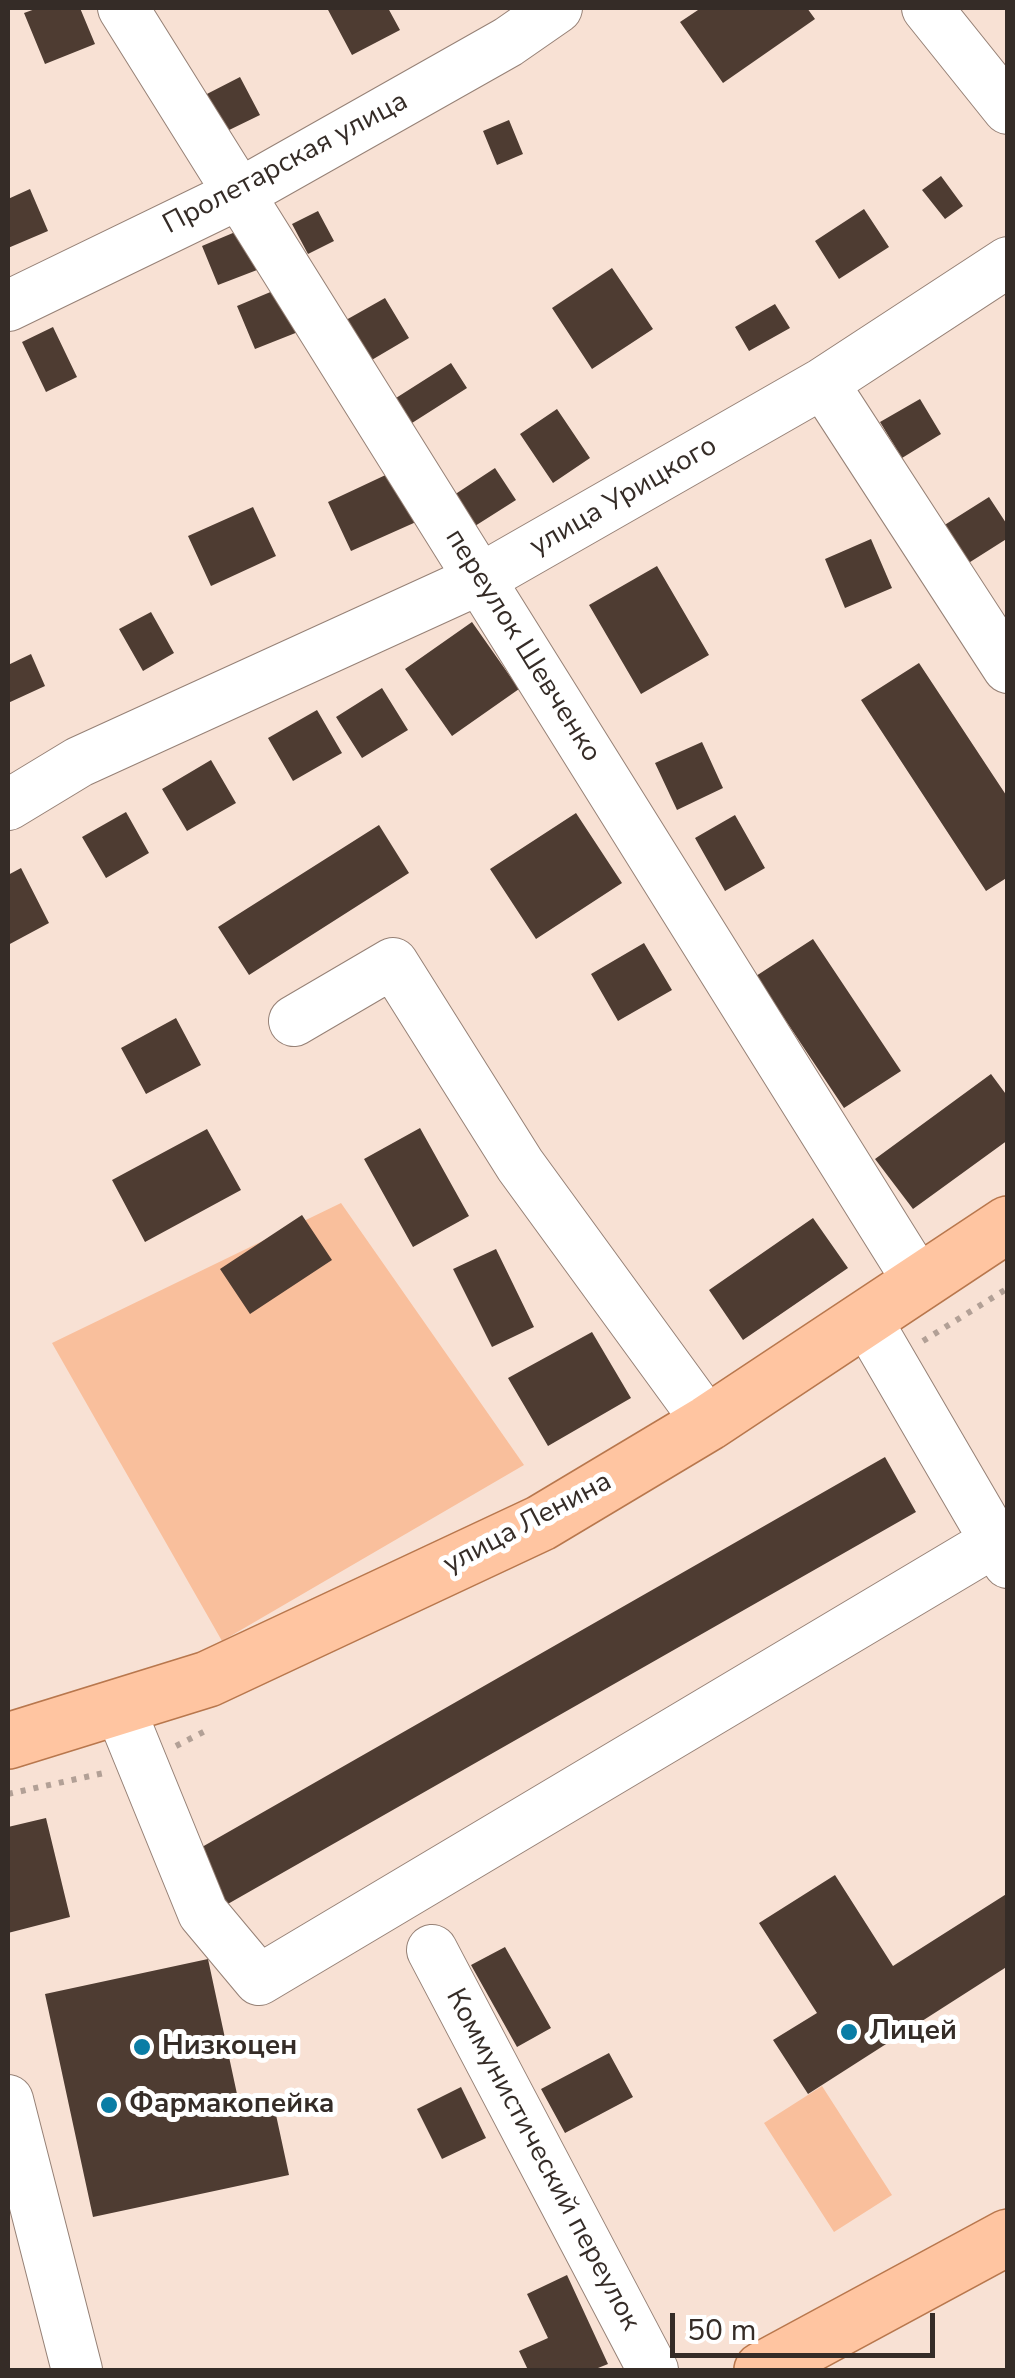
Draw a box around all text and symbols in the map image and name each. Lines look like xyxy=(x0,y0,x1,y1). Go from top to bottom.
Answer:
street label: Пролетарская улица xyxy=(158,85,414,243)
street label: улица Урицкого xyxy=(525,430,723,564)
street label: переулок Шевченко xyxy=(437,523,607,769)
street label: улица Ленина xyxy=(438,1466,618,1582)
street label: Коммунистический переулок xyxy=(437,1983,647,2337)
place label: Лицей xyxy=(869,2015,957,2049)
marker: Лицей xyxy=(838,2021,860,2043)
place label: Низкоцен xyxy=(162,2030,297,2064)
marker: Низкоцен xyxy=(131,2036,153,2058)
place label: Фармакопейка xyxy=(129,2088,335,2122)
marker: Фармакопейка xyxy=(98,2094,120,2116)
scale bar xyxy=(675,2293,940,2355)
text: 50 m xyxy=(687,2310,756,2351)

